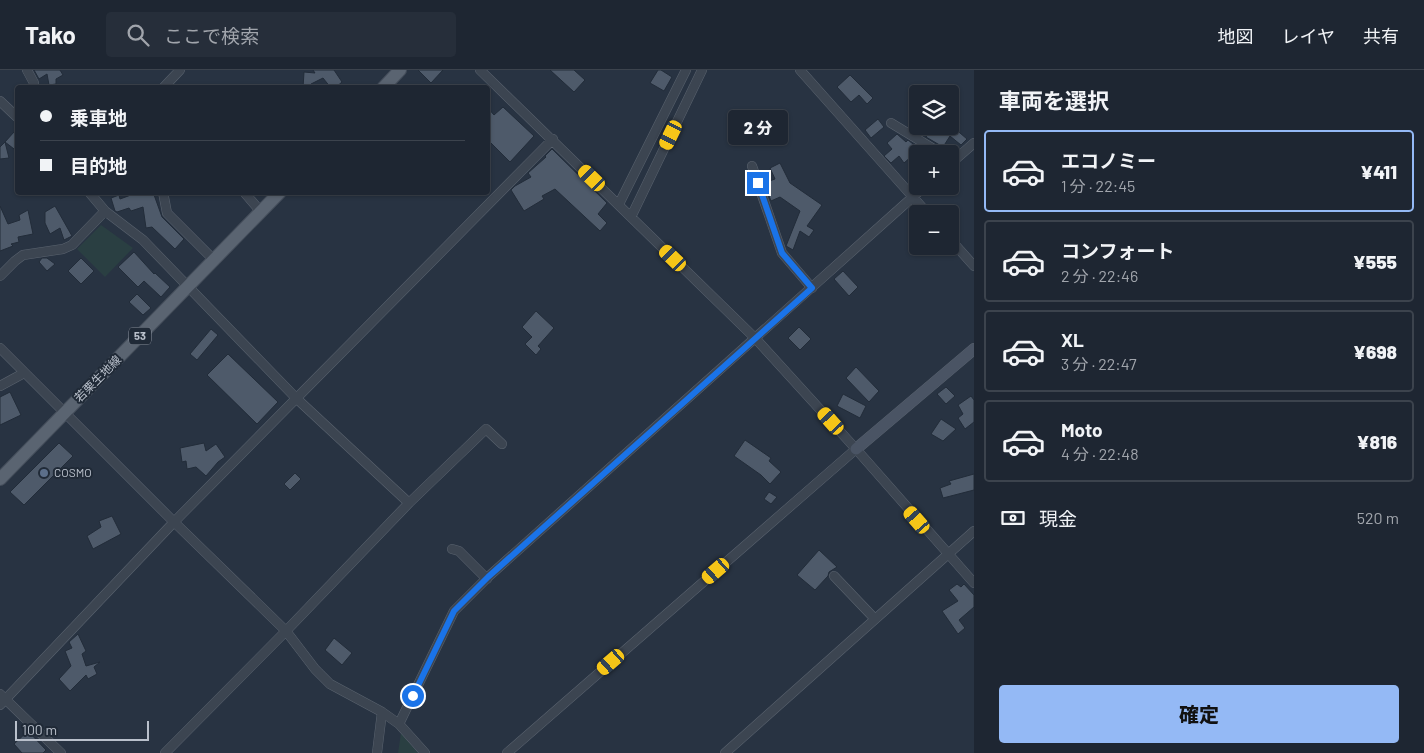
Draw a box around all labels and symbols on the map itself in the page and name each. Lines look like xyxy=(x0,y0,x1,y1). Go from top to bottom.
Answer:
callout: 2 分 xyxy=(728,111,788,146)
car xyxy=(657,118,684,152)
car xyxy=(575,162,608,194)
route end xyxy=(747,172,769,194)
car xyxy=(656,242,689,274)
road number: 53 xyxy=(129,328,151,344)
street label: 若栗生地線 xyxy=(71,352,123,404)
car xyxy=(815,405,846,437)
place label: COSMO xyxy=(54,465,92,479)
marker: COSMO xyxy=(38,467,50,479)
car xyxy=(901,504,932,536)
car xyxy=(699,555,732,587)
car xyxy=(594,646,627,678)
route start xyxy=(402,685,424,707)
scale bar xyxy=(15,718,149,741)

